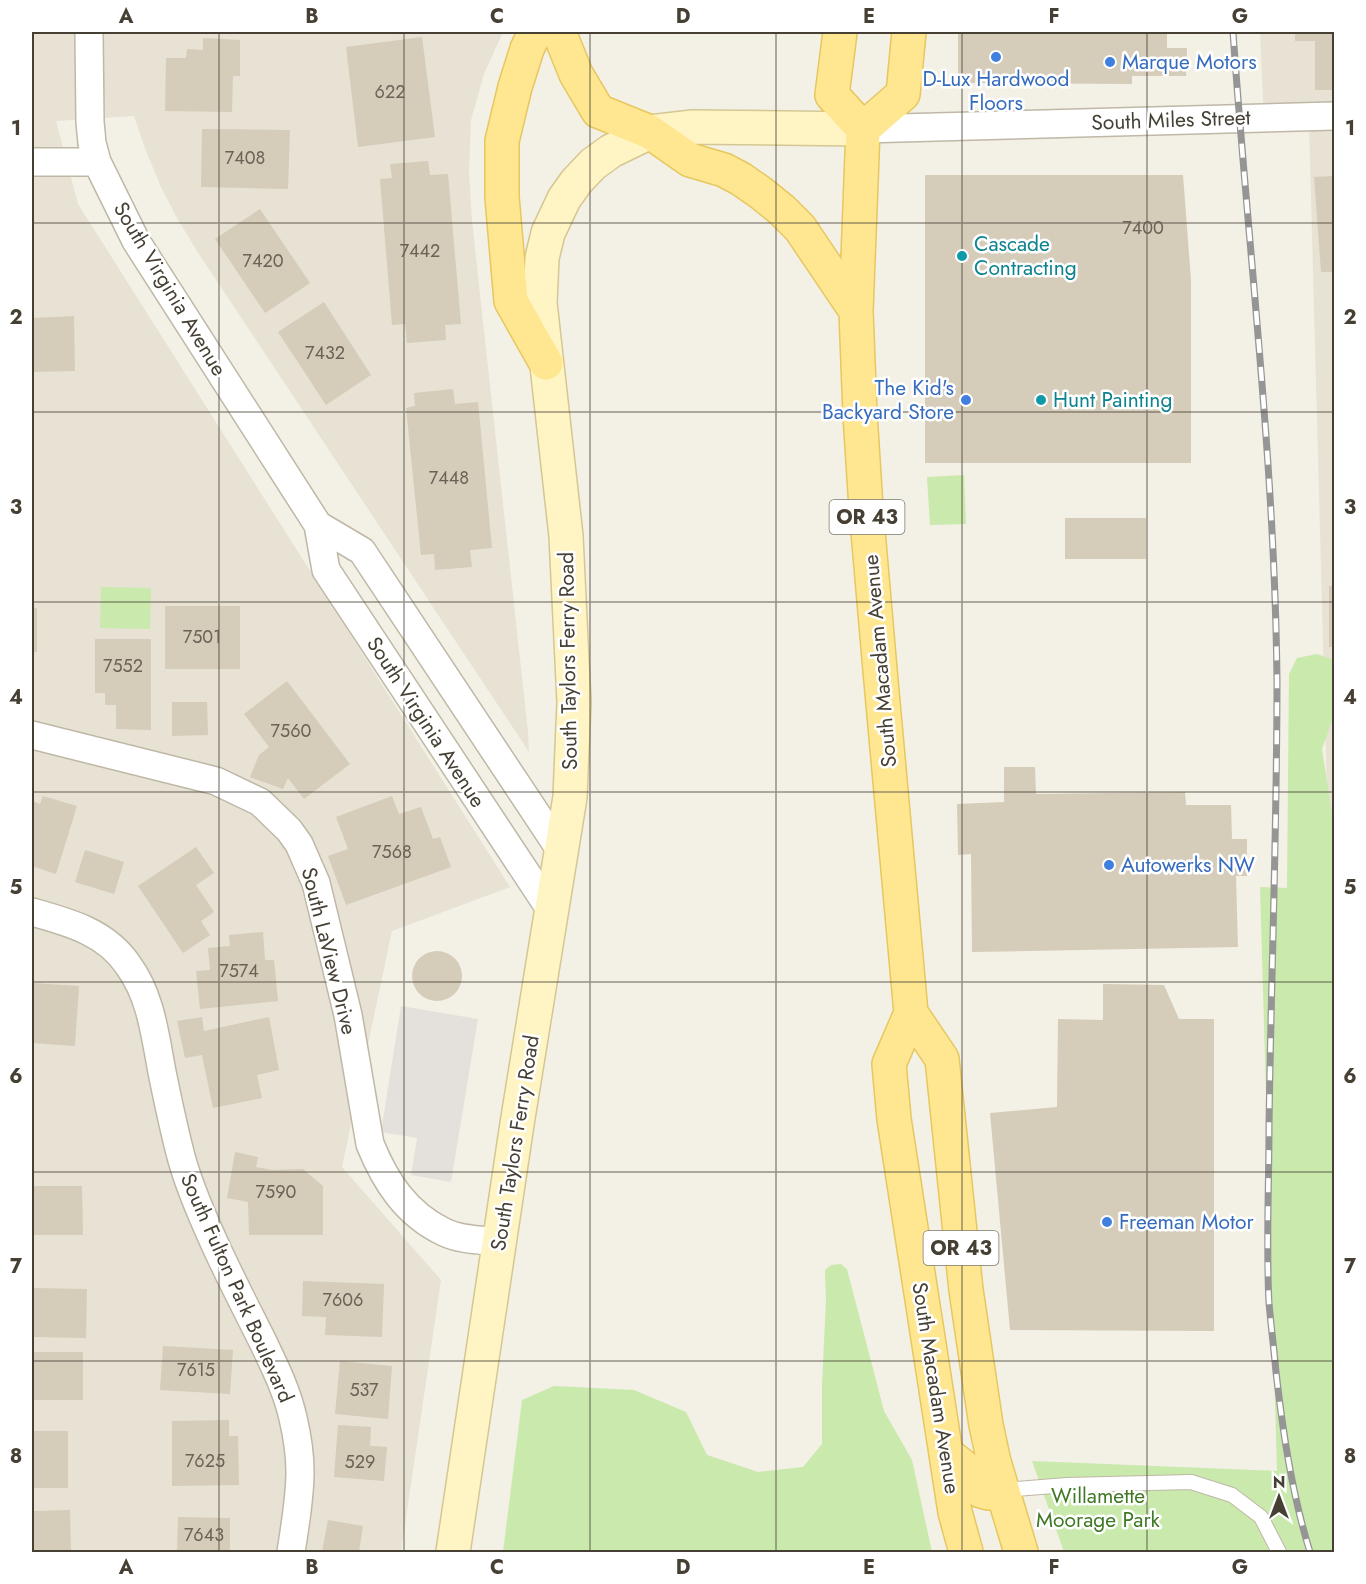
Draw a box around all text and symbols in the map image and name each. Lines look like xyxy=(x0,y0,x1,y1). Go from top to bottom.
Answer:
text: A xyxy=(118,2,134,31)
text: B xyxy=(305,2,319,31)
text: C xyxy=(490,2,504,31)
text: D xyxy=(676,2,690,31)
text: E xyxy=(863,2,875,31)
text: F xyxy=(1048,2,1060,31)
text: G xyxy=(1232,2,1248,31)
place label: Marque Motors xyxy=(1122,47,1257,77)
marker: D-Lux Hardwood Floors xyxy=(989,50,1003,64)
marker: Marque Motors xyxy=(1103,55,1117,69)
place label: D-Lux Hardwood Floors xyxy=(922,64,1070,118)
house number: 622 xyxy=(375,79,405,105)
street label: South Miles Street xyxy=(1091,102,1251,138)
text: 1 xyxy=(11,114,21,143)
text: 1 xyxy=(1345,114,1355,143)
house number: 7408 xyxy=(225,145,265,171)
street label: South Virginia Avenue xyxy=(106,196,234,382)
house number: 7400 xyxy=(1122,215,1164,241)
place label: Cascade Contracting xyxy=(974,229,1077,283)
house number: 7442 xyxy=(400,238,440,264)
house number: 7420 xyxy=(243,248,284,274)
marker: Cascade Contracting xyxy=(955,249,969,263)
text: 2 xyxy=(9,303,23,332)
text: 2 xyxy=(1343,303,1357,332)
house number: 7432 xyxy=(305,340,345,366)
place label: The Kid's Backyard Store xyxy=(822,373,954,427)
place label: Hunt Painting xyxy=(1053,385,1172,415)
marker: The Kid's Backyard Store xyxy=(959,393,973,407)
marker: Hunt Painting xyxy=(1034,393,1048,407)
house number: 7448 xyxy=(429,465,469,491)
text: 3 xyxy=(10,493,22,522)
text: 3 xyxy=(1344,493,1356,522)
road number: OR 43 xyxy=(830,500,904,534)
street label: South Taylors Ferry Road xyxy=(551,552,585,770)
street label: South Macadam Avenue xyxy=(856,553,904,769)
house number: 7501 xyxy=(183,624,221,650)
street label: South Virginia Avenue xyxy=(359,631,493,813)
house number: 7552 xyxy=(103,653,143,679)
text: 4 xyxy=(9,683,23,712)
text: 4 xyxy=(1343,683,1357,712)
house number: 7560 xyxy=(271,718,312,744)
house number: 7568 xyxy=(372,839,412,865)
place label: Autowerks NW xyxy=(1121,850,1255,880)
marker: Autowerks NW xyxy=(1102,858,1116,872)
street label: South LaView Drive xyxy=(294,864,364,1038)
text: 5 xyxy=(10,873,23,902)
text: 5 xyxy=(1344,873,1357,902)
house number: 7574 xyxy=(219,958,259,984)
street label: South Taylors Ferry Road xyxy=(483,1033,547,1253)
text: 6 xyxy=(9,1062,23,1091)
text: 6 xyxy=(1343,1062,1357,1091)
street label: South Fulton Park Boulevard xyxy=(173,1169,301,1407)
house number: 7590 xyxy=(256,1179,297,1205)
place label: Freeman Motor xyxy=(1119,1207,1254,1237)
marker: Freeman Motor xyxy=(1100,1215,1114,1229)
road number: OR 43 xyxy=(924,1231,998,1265)
text: 7 xyxy=(10,1252,23,1281)
text: 7 xyxy=(1344,1252,1357,1281)
street label: South Macadam Avenue xyxy=(904,1280,968,1496)
house number: 7606 xyxy=(323,1287,364,1313)
house number: 7615 xyxy=(177,1357,215,1383)
house number: 537 xyxy=(349,1377,379,1403)
text: 8 xyxy=(10,1442,22,1471)
text: 8 xyxy=(1344,1442,1356,1471)
house number: 7625 xyxy=(185,1448,225,1474)
house number: 529 xyxy=(345,1449,375,1475)
north arrow xyxy=(1249,1467,1309,1527)
text: N xyxy=(1273,1471,1285,1494)
park label: Willamette Moorage Park xyxy=(1036,1481,1161,1535)
house number: 7643 xyxy=(184,1522,224,1548)
text: A xyxy=(118,1553,134,1582)
text: B xyxy=(305,1553,319,1582)
text: C xyxy=(490,1553,504,1582)
text: D xyxy=(676,1553,690,1582)
text: E xyxy=(863,1553,875,1582)
text: F xyxy=(1048,1553,1060,1582)
text: G xyxy=(1232,1553,1248,1582)

